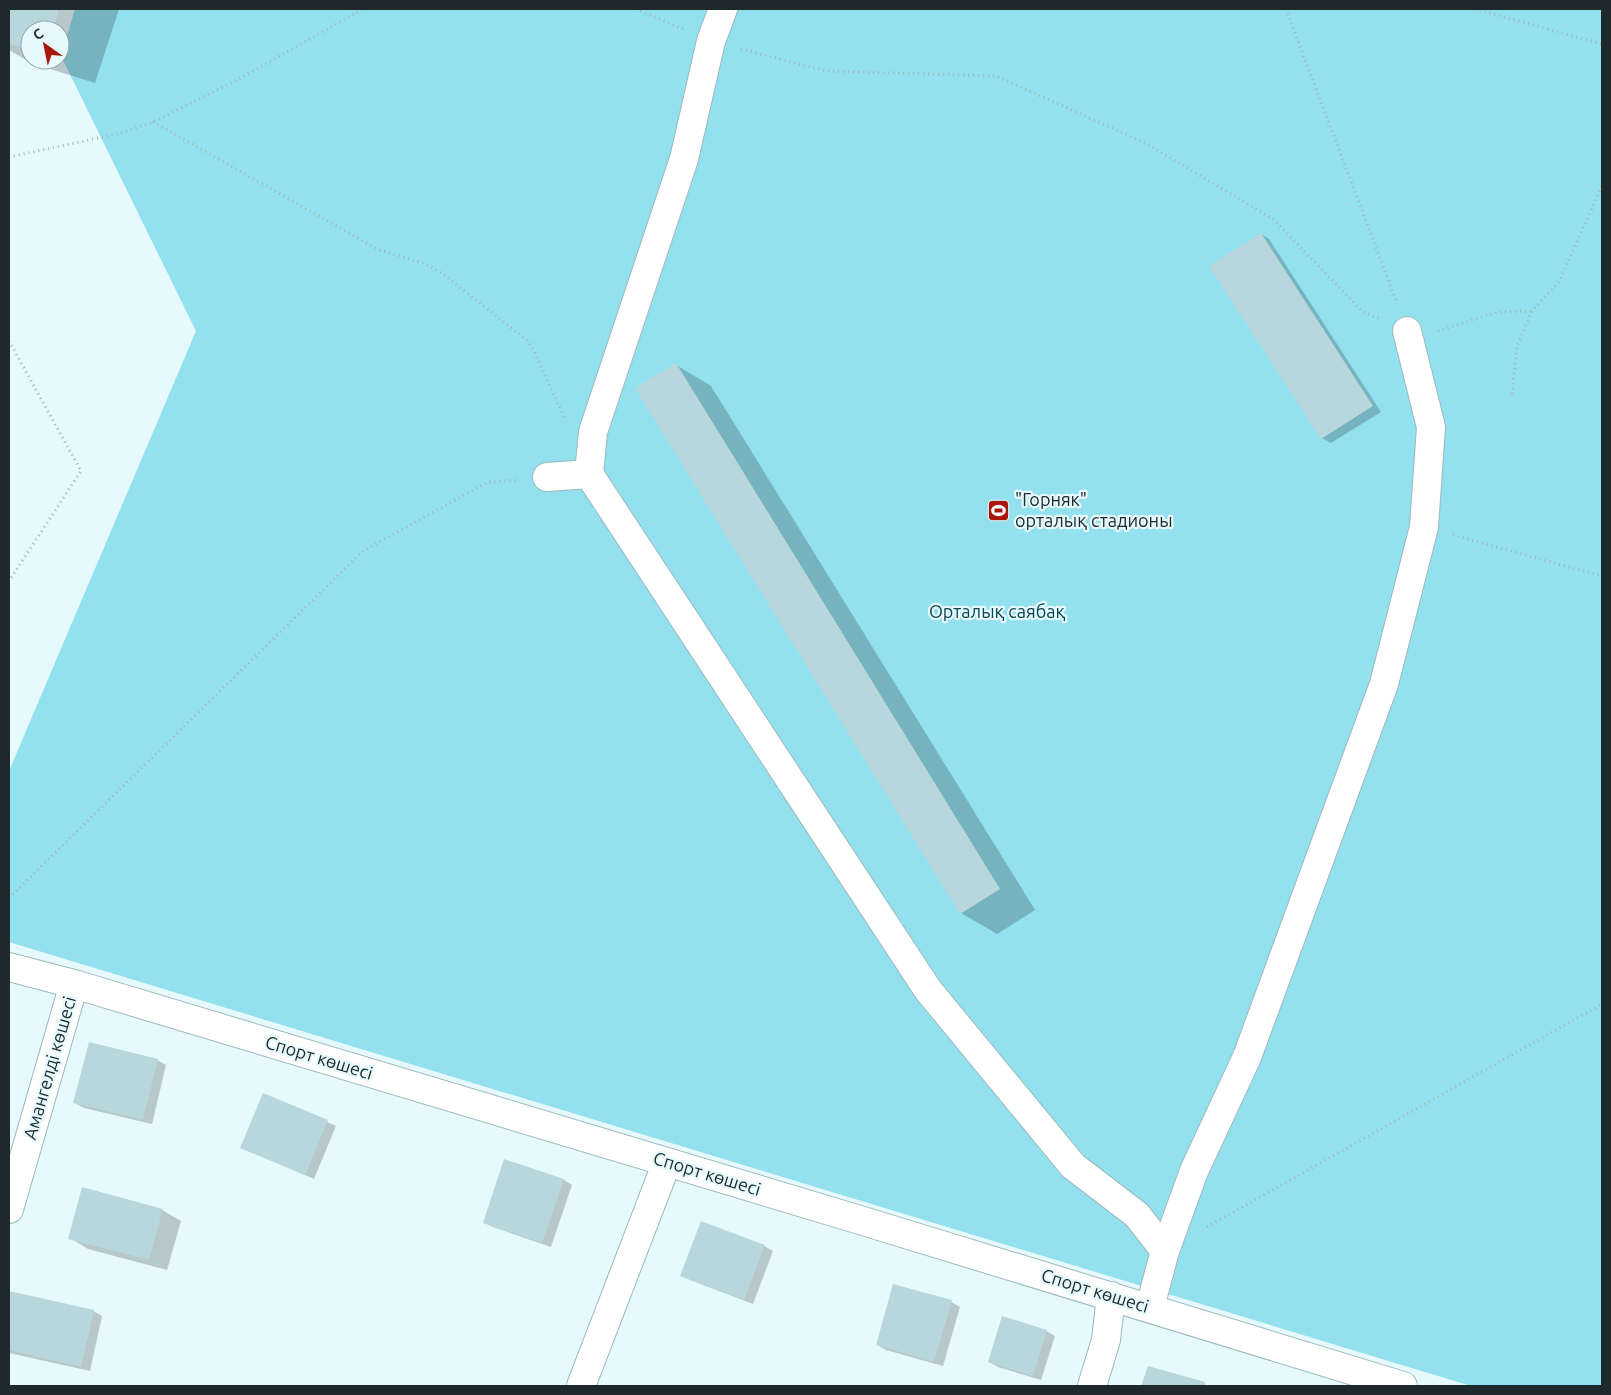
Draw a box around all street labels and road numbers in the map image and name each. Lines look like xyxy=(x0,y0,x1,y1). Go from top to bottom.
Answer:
street label: Амангелді көшесі xyxy=(19,994,79,1142)
street label: Спорт көшесі xyxy=(263,1031,375,1083)
street label: Спорт көшесі xyxy=(651,1147,763,1199)
street label: Спорт көшесі xyxy=(1039,1264,1151,1316)

